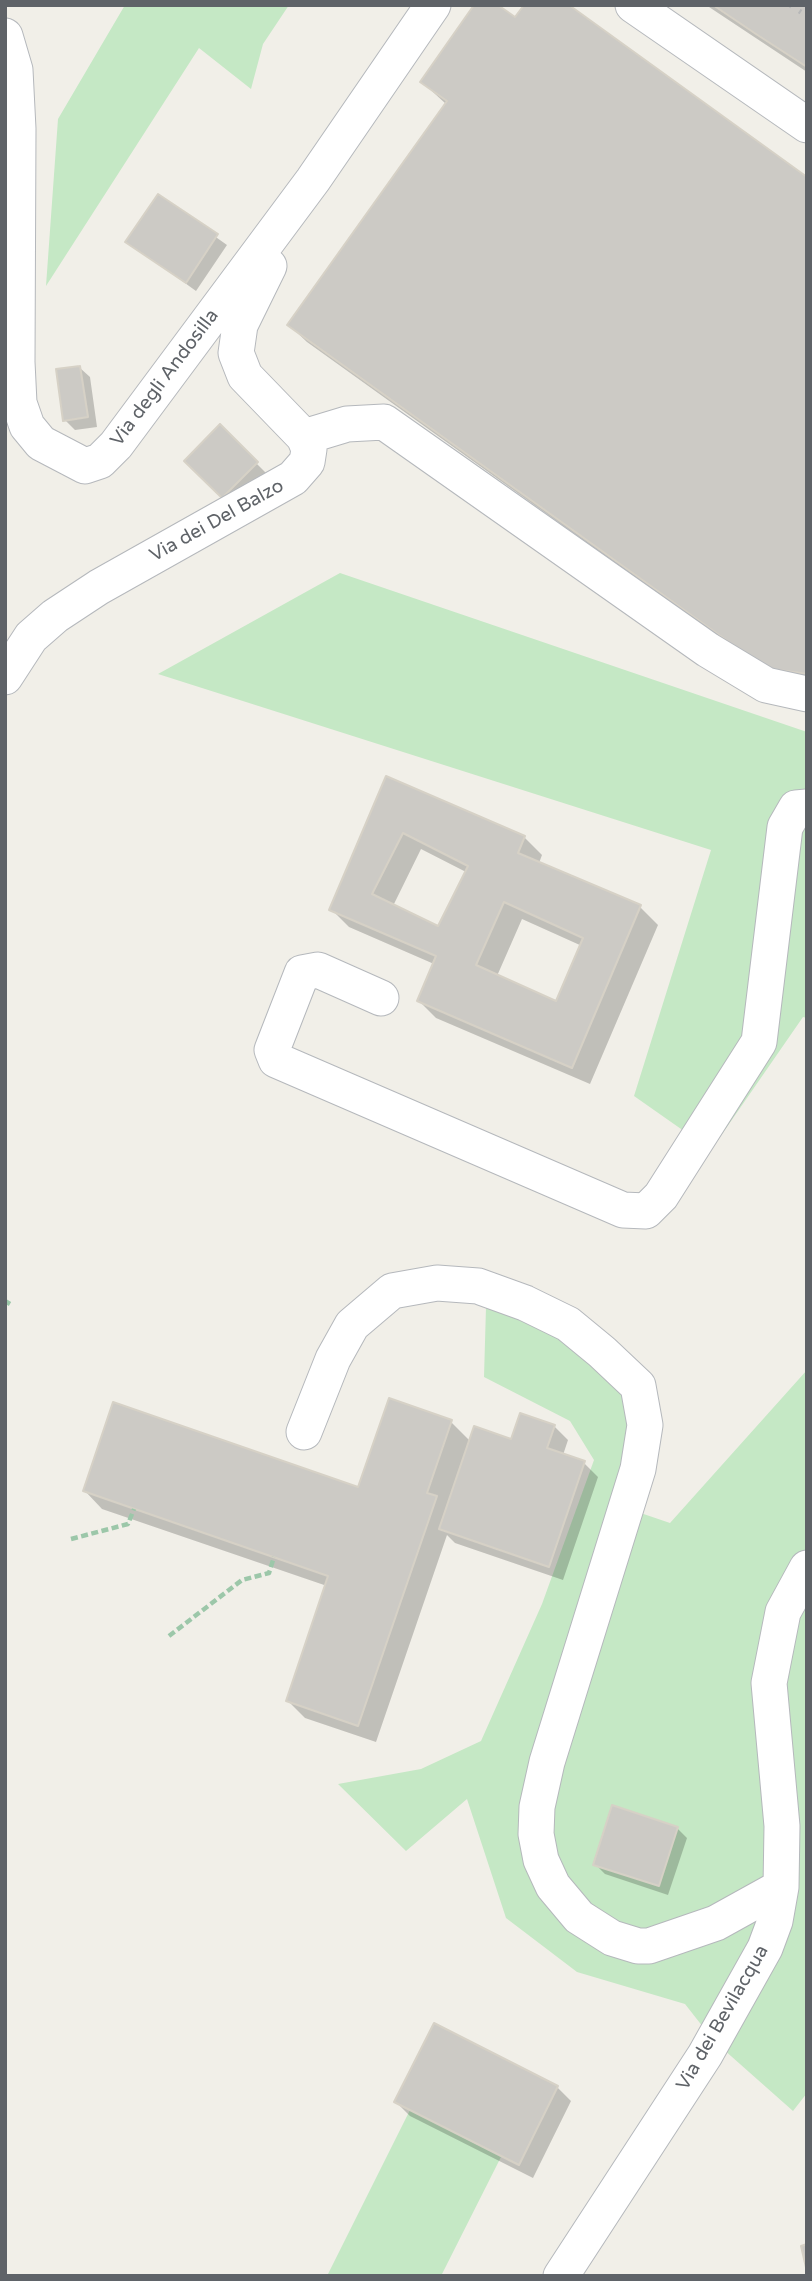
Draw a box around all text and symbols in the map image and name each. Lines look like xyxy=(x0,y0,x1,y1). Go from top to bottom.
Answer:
street label: Via degli Andosilla xyxy=(106,305,224,451)
street label: Via dei Del Balzo xyxy=(146,475,288,567)
street label: Via dei Bevilacqua xyxy=(672,1941,774,2095)

